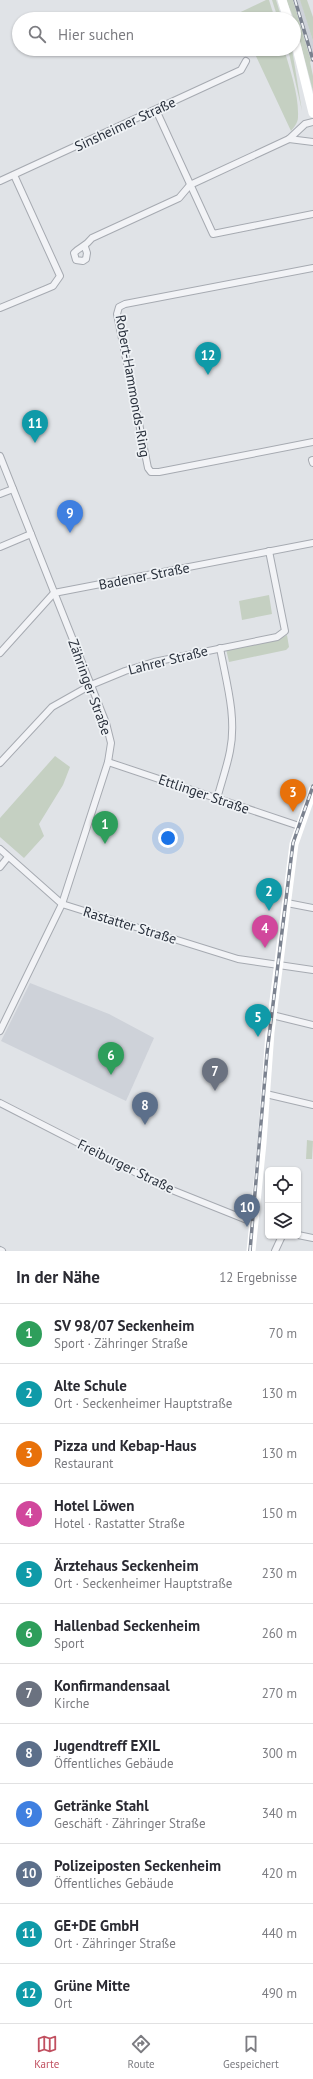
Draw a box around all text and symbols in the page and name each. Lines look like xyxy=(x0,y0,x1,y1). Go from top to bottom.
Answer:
search box xyxy=(12,12,301,56)
icon: search xyxy=(26,23,48,45)
text: Hier suchen xyxy=(58,25,134,44)
street label: Sinsheimer Straße xyxy=(72,93,178,155)
street label: Robert-Hammonds-Ring xyxy=(112,313,154,459)
pin: 12 xyxy=(195,342,221,375)
pin: 11 xyxy=(22,410,48,443)
pin: 9 xyxy=(57,500,83,533)
street label: Badener Straße xyxy=(97,558,191,594)
street label: Zähringer Straße xyxy=(64,637,116,737)
street label: Lahrer Straße xyxy=(126,641,210,679)
street label: Ettlinger Straße xyxy=(156,770,252,818)
pin: 3 xyxy=(280,779,306,812)
pin: 1 xyxy=(92,811,118,844)
your location xyxy=(158,828,178,848)
pin: 2 xyxy=(256,878,282,911)
street label: Rastatter Straße xyxy=(81,902,179,948)
pin: 4 xyxy=(252,915,278,948)
pin: 5 xyxy=(245,1004,271,1037)
pin: 6 xyxy=(98,1042,124,1075)
pin: 7 xyxy=(202,1058,228,1091)
pin: 8 xyxy=(132,1092,158,1125)
street label: Freiburger Straße xyxy=(75,1135,177,1197)
map controls xyxy=(265,1167,301,1239)
button: locate xyxy=(265,1167,301,1203)
pin: 10 xyxy=(234,1194,260,1227)
button: layers xyxy=(265,1203,301,1239)
text: In der Nähe xyxy=(16,1266,100,1288)
text: 12 Ergebnisse xyxy=(219,1269,297,1286)
text: SV 98/07 Seckenheim xyxy=(54,1316,194,1335)
text: 1 xyxy=(25,1325,33,1342)
text: 70 m xyxy=(269,1325,297,1342)
text: Sport · Zähringer Straße xyxy=(54,1335,188,1352)
text: Alte Schule xyxy=(54,1376,127,1395)
text: 2 xyxy=(25,1385,33,1402)
text: 130 m xyxy=(262,1385,297,1402)
text: Ort · Seckenheimer Hauptstraße xyxy=(54,1395,232,1412)
text: Pizza und Kebap-Haus xyxy=(54,1436,197,1455)
text: 3 xyxy=(25,1445,33,1462)
text: 130 m xyxy=(262,1445,297,1462)
text: Restaurant xyxy=(54,1455,113,1472)
text: Hotel Löwen xyxy=(54,1496,134,1515)
text: 4 xyxy=(25,1505,33,1522)
text: 150 m xyxy=(262,1505,297,1522)
text: Hotel · Rastatter Straße xyxy=(54,1515,185,1532)
text: Ärztehaus Seckenheim xyxy=(54,1556,198,1575)
text: 5 xyxy=(25,1565,33,1582)
text: 230 m xyxy=(262,1565,297,1582)
text: Ort · Seckenheimer Hauptstraße xyxy=(54,1575,232,1592)
text: Hallenbad Seckenheim xyxy=(54,1616,200,1635)
text: 6 xyxy=(25,1625,33,1642)
text: 260 m xyxy=(262,1625,297,1642)
text: Sport xyxy=(54,1635,84,1652)
text: Konfirmandensaal xyxy=(54,1676,170,1695)
text: 7 xyxy=(25,1685,33,1702)
text: 270 m xyxy=(262,1685,297,1702)
text: Kirche xyxy=(54,1695,89,1712)
text: Jugendtreff EXIL xyxy=(54,1736,160,1755)
text: 8 xyxy=(25,1745,33,1762)
text: 300 m xyxy=(262,1745,297,1762)
text: Öffentliches Gebäude xyxy=(54,1755,174,1772)
text: Getränke Stahl xyxy=(54,1796,149,1815)
text: 9 xyxy=(25,1805,33,1822)
text: 340 m xyxy=(262,1805,297,1822)
text: Geschäft · Zähringer Straße xyxy=(54,1815,206,1832)
text: Polizeiposten Seckenheim xyxy=(54,1856,221,1875)
text: 10 xyxy=(22,1865,36,1882)
text: 420 m xyxy=(262,1865,297,1882)
text: Öffentliches Gebäude xyxy=(54,1875,174,1892)
text: GE+DE GmbH xyxy=(54,1916,139,1935)
text: 11 xyxy=(22,1925,36,1942)
text: 440 m xyxy=(262,1925,297,1942)
text: Ort · Zähringer Straße xyxy=(54,1935,176,1952)
text: Grüne Mitte xyxy=(54,1976,130,1995)
text: 12 xyxy=(22,1985,36,2002)
text: 490 m xyxy=(262,1985,297,2002)
text: Ort xyxy=(54,1995,72,2012)
tab: Karte xyxy=(34,2033,59,2071)
tab: Route xyxy=(128,2033,155,2071)
tab: Gespeichert xyxy=(223,2033,279,2071)

